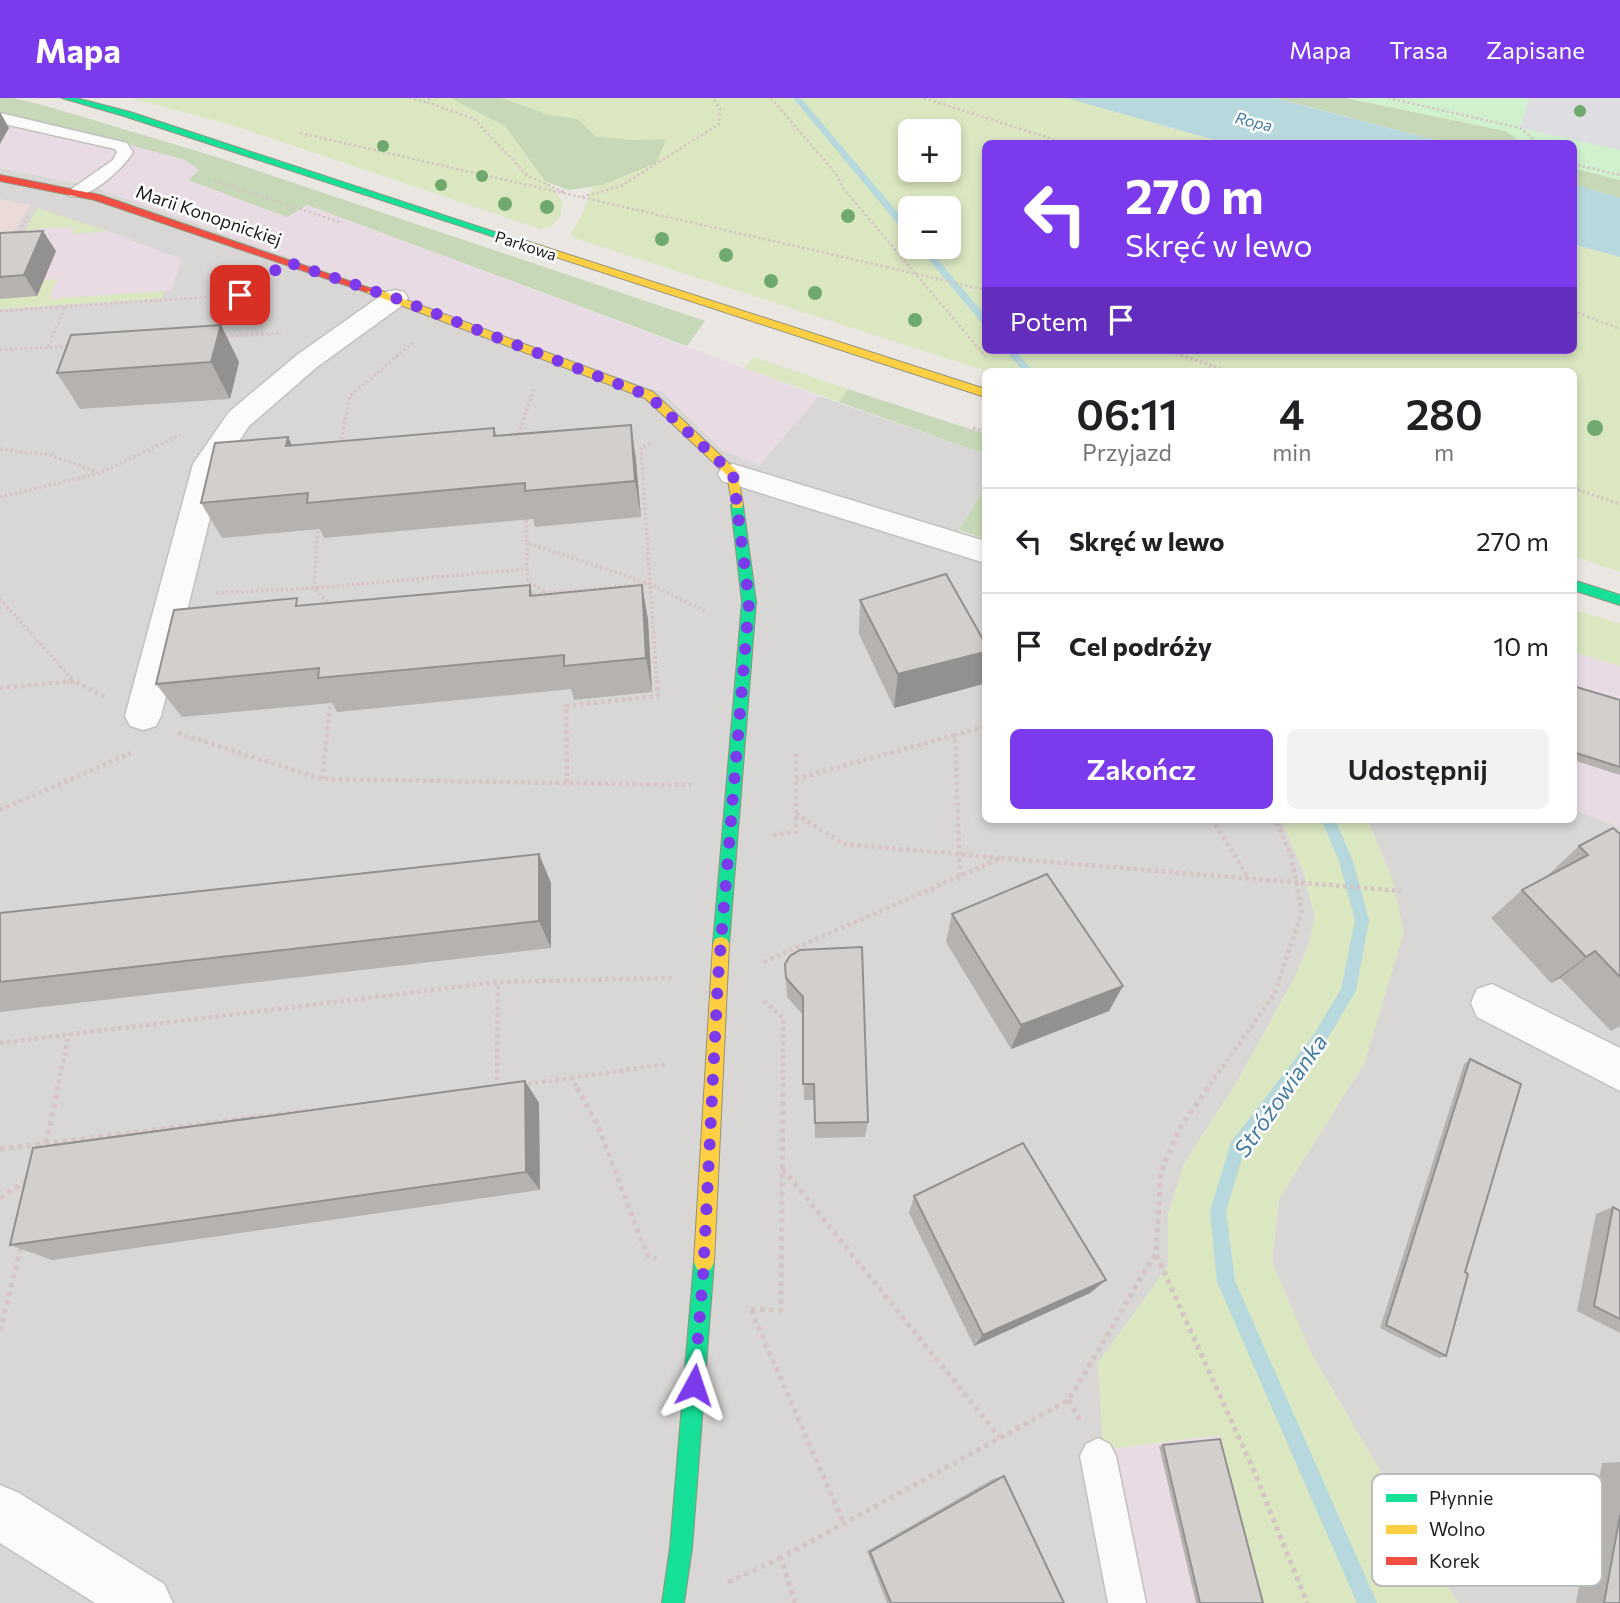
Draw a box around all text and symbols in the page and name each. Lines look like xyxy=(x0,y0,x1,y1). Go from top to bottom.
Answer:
text: Mapa xyxy=(35,29,121,70)
text: Mapa xyxy=(1289,35,1351,64)
text: Trasa xyxy=(1389,35,1448,64)
text: Zapisane xyxy=(1486,35,1585,64)
water label: Ropa xyxy=(1233,107,1275,135)
map controls xyxy=(898,119,961,259)
button: + xyxy=(898,119,961,182)
text: 270 m xyxy=(1125,164,1264,224)
icon: left xyxy=(1010,168,1101,259)
street label: Marii Konopnickiej xyxy=(133,180,285,250)
button: − xyxy=(898,196,961,259)
text: Skręć w lewo xyxy=(1125,224,1313,264)
street label: Parkowa xyxy=(493,226,559,264)
pin xyxy=(210,265,270,325)
icon: arrive xyxy=(221,276,259,314)
icon: arrive xyxy=(1102,301,1140,339)
text: Potem xyxy=(1010,305,1088,336)
text: 06:11 xyxy=(1076,387,1178,439)
text: 4 xyxy=(1279,387,1305,439)
text: 280 xyxy=(1406,387,1483,439)
text: Przyjazd xyxy=(1082,438,1172,466)
text: min xyxy=(1272,438,1311,466)
text: m xyxy=(1434,438,1454,466)
icon: left xyxy=(1010,522,1048,560)
text: Skręć w lewo xyxy=(1069,525,1225,556)
text: 270 m xyxy=(1476,525,1549,556)
icon: arrive xyxy=(1010,627,1048,665)
text: Cel podróży xyxy=(1069,630,1212,661)
text: 10 m xyxy=(1493,630,1549,661)
button: Zakończ xyxy=(1010,729,1273,809)
button: Udostępnij xyxy=(1287,729,1549,809)
water label: Stróżowianka xyxy=(1227,1028,1333,1162)
position arrow xyxy=(657,1348,731,1422)
legend xyxy=(1372,1474,1602,1586)
text: Płynnie xyxy=(1429,1486,1493,1509)
text: Wolno xyxy=(1429,1517,1485,1540)
text: Korek xyxy=(1429,1549,1480,1572)

